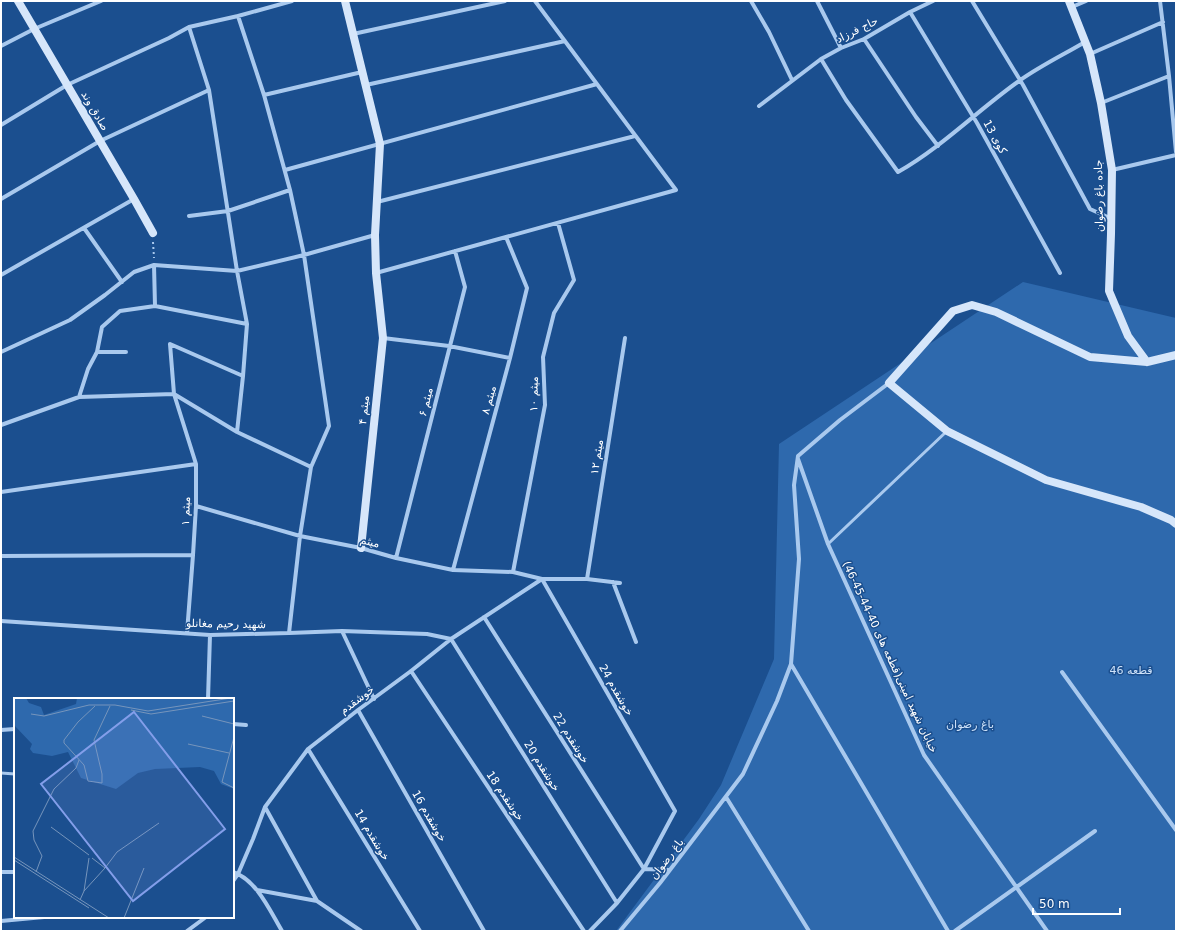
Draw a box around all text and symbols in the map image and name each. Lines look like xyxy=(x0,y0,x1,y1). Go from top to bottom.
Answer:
street label: حاج فرزاد xyxy=(834,14,880,46)
street label: صادق وند xyxy=(78,89,112,133)
street label: کوی 13 xyxy=(980,118,1010,157)
street label: جاده باغ رضوان xyxy=(1092,160,1106,232)
street label: ۱۰ میثم xyxy=(527,376,541,412)
street label: ۸ میثم xyxy=(479,384,499,416)
street label: ۶ میثم xyxy=(416,386,436,418)
street label: ۴ میثم xyxy=(356,395,372,425)
street label: ۱۲ میثم xyxy=(588,439,606,475)
street label: ۱ میثم xyxy=(179,496,193,526)
street label: میثم xyxy=(359,533,381,551)
street label: خیابان شهید امینی(قطعه های 40-44-45-46) xyxy=(840,559,940,755)
street label: شهید رحیم مغانلو xyxy=(185,617,266,631)
street label: خوشقدم 24 xyxy=(596,662,636,718)
park label: قطعه 46 xyxy=(1110,664,1152,677)
street label: خوشقدم xyxy=(337,683,377,717)
inset map xyxy=(14,698,234,918)
street label: خوشقدم 22 xyxy=(550,710,592,766)
park label: باغ رضوان xyxy=(946,718,994,731)
street label: خوشقدم 20 xyxy=(521,738,563,794)
street label: خوشقدم 18 xyxy=(484,769,526,823)
street label: خوشقدم 16 xyxy=(409,788,449,844)
street label: خوشقدم 14 xyxy=(352,807,392,863)
street label: باغ رضوان xyxy=(647,836,687,882)
scale bar xyxy=(1033,890,1120,916)
text: 50 m xyxy=(1039,897,1070,911)

